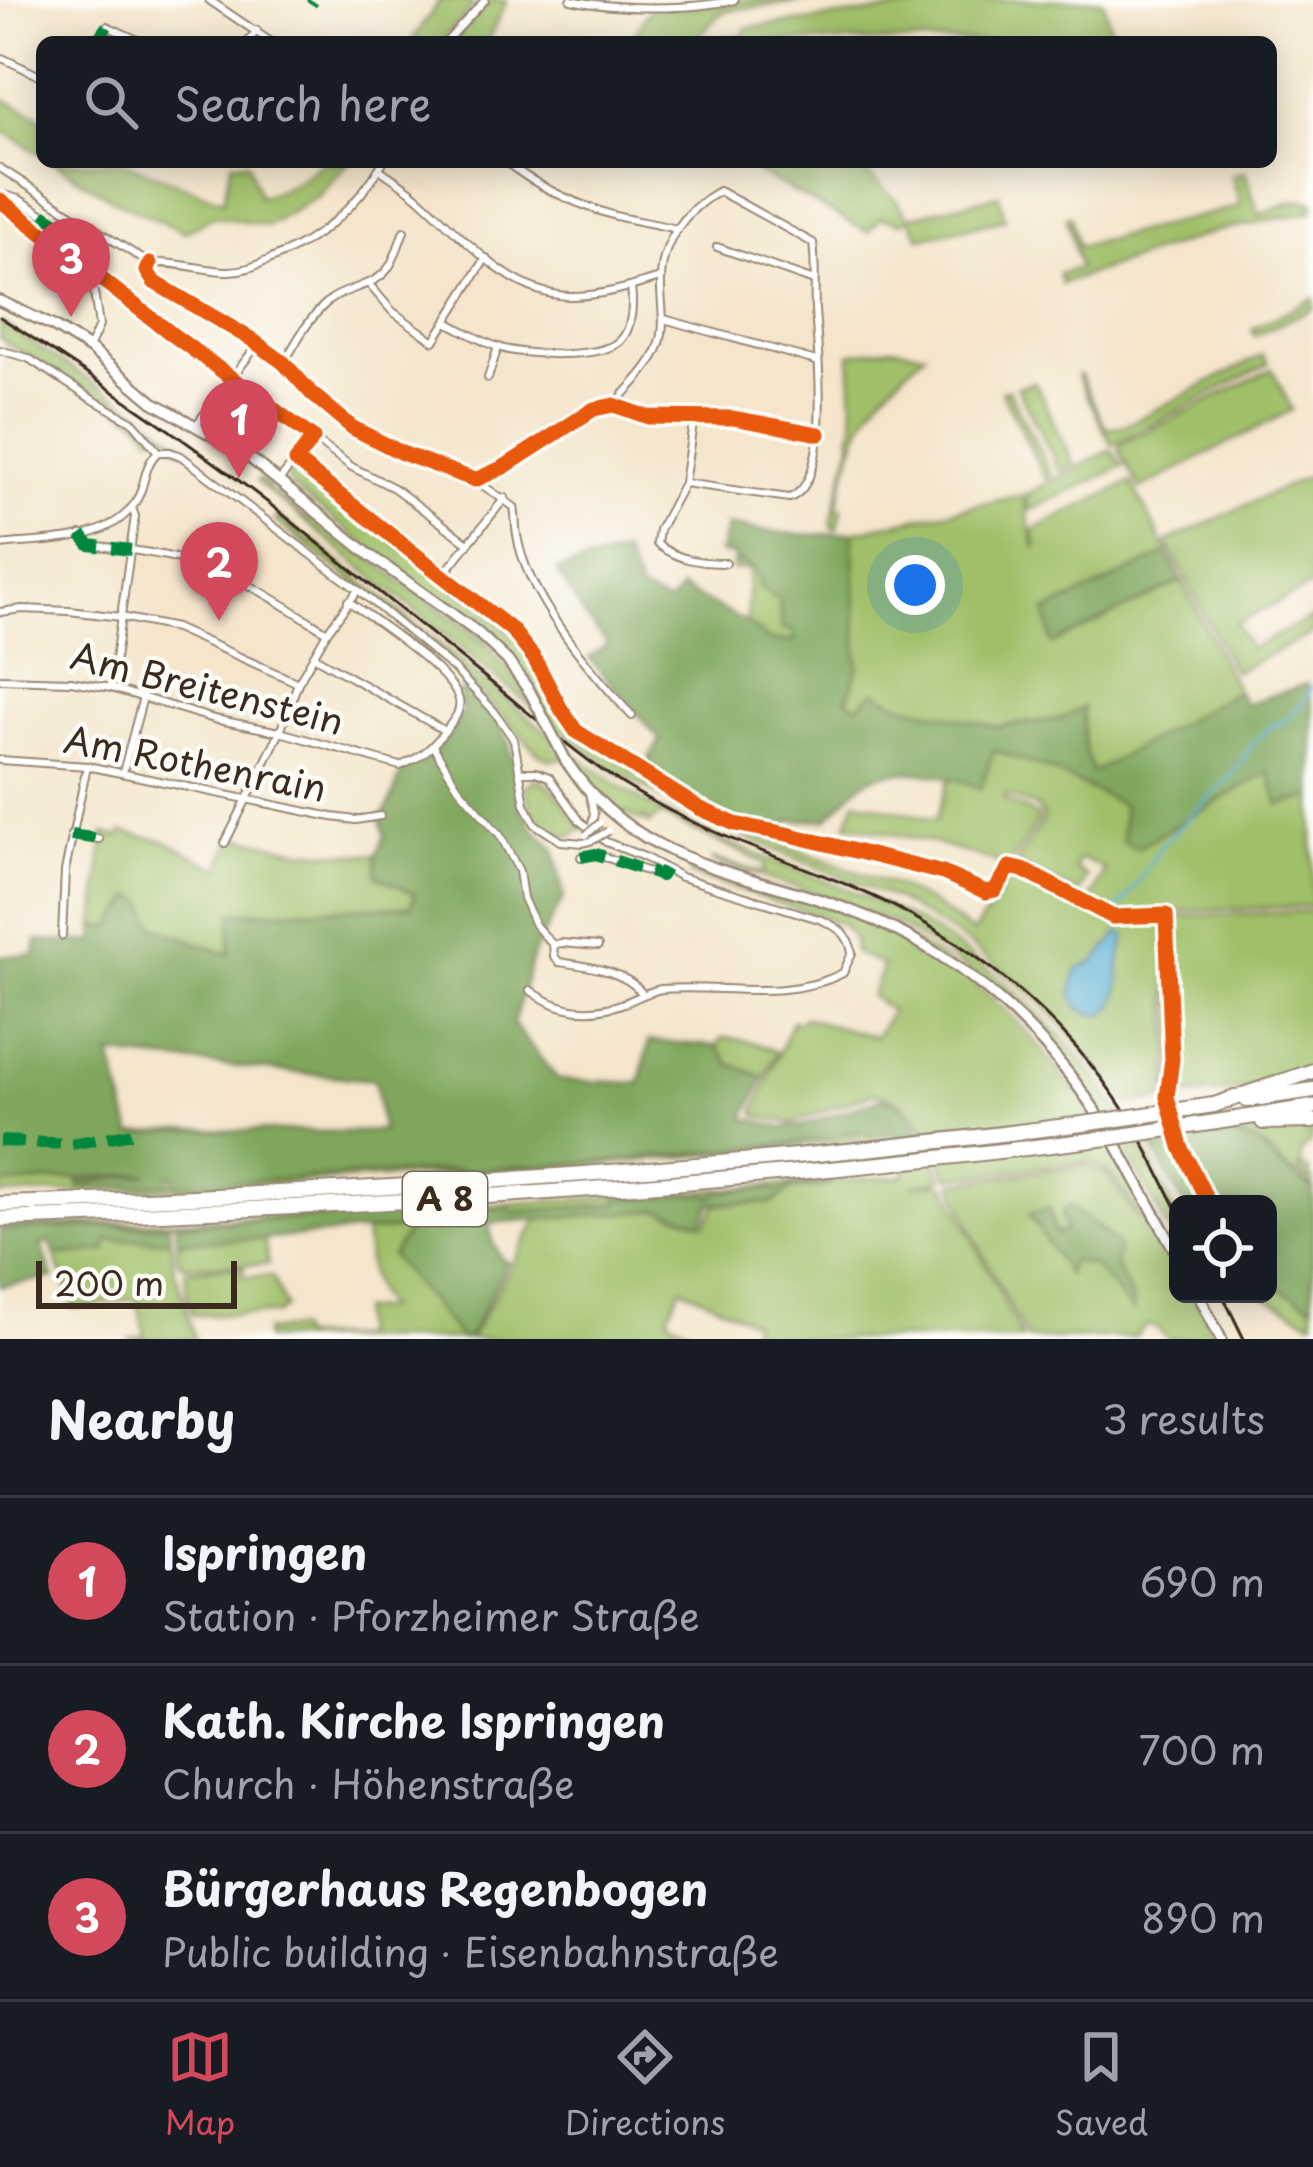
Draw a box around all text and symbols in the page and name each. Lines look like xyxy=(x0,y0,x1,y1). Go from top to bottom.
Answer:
search box xyxy=(36,36,1277,168)
text: Search here xyxy=(174,68,431,136)
icon: search xyxy=(78,69,144,135)
pin: 3 xyxy=(32,218,110,317)
pin: 1 xyxy=(200,379,278,478)
pin: 2 xyxy=(180,522,258,621)
your location xyxy=(885,555,945,615)
street label: Am Breitenstein xyxy=(65,627,349,747)
street label: Am Rothenrain xyxy=(60,710,331,814)
road number: A 8 xyxy=(403,1172,487,1226)
map controls xyxy=(1169,1195,1277,1303)
button: locate xyxy=(1169,1195,1277,1303)
scale bar xyxy=(36,1255,237,1308)
text: 200 m xyxy=(54,1257,164,1307)
text: Nearby xyxy=(48,1379,235,1456)
text: 3 results xyxy=(1102,1388,1265,1447)
text: Ispringen xyxy=(162,1517,367,1585)
text: 1 xyxy=(78,1551,96,1610)
text: 690 m xyxy=(1140,1551,1265,1610)
text: Station · Pforzheimer Straße xyxy=(162,1585,700,1644)
text: Kath. Kirche Ispringen xyxy=(162,1685,665,1753)
text: 2 xyxy=(73,1719,101,1778)
text: 700 m xyxy=(1139,1719,1265,1778)
text: Church · Höhenstraße xyxy=(162,1753,575,1812)
text: Bürgerhaus Regenbogen xyxy=(162,1853,708,1921)
text: 3 xyxy=(74,1887,100,1946)
text: 890 m xyxy=(1141,1887,1265,1946)
text: Public building · Eisenbahnstraße xyxy=(162,1921,779,1980)
tab: Map xyxy=(165,2024,235,2146)
tab: Directions xyxy=(565,2024,725,2146)
tab: Saved xyxy=(1055,2024,1148,2146)

